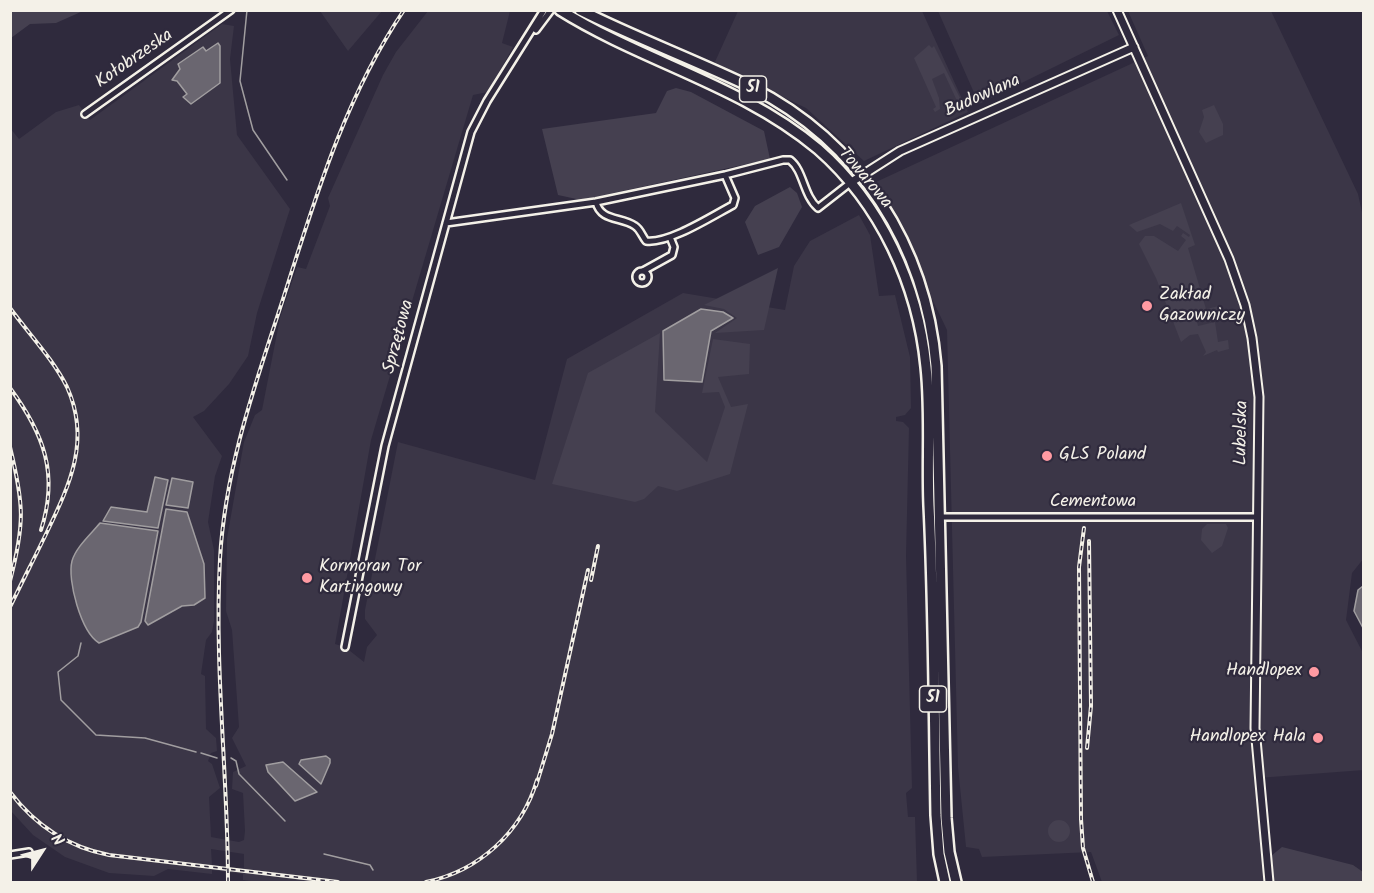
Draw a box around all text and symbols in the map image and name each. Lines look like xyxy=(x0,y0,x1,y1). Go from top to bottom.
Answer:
street label: Kołobrzeska xyxy=(92,26,178,94)
street label: Budowlana xyxy=(942,71,1024,123)
road number: 51 xyxy=(740,76,766,102)
street label: Towarowa xyxy=(832,144,896,214)
place label: Zakład Gazowniczy xyxy=(1159,285,1245,328)
street label: Sprzętowa xyxy=(380,298,420,376)
marker: Zakład Gazowniczy xyxy=(1140,299,1154,313)
street label: Lubelska xyxy=(1232,400,1254,466)
place label: GLS Poland xyxy=(1059,445,1146,467)
marker: GLS Poland xyxy=(1040,449,1054,463)
street label: Cementowa xyxy=(1050,492,1136,514)
place label: Kormoran Tor Kartingowy xyxy=(319,557,421,600)
marker: Kormoran Tor Kartingowy xyxy=(300,571,314,585)
place label: Handlopex xyxy=(1226,661,1302,683)
marker: Handlopex xyxy=(1307,665,1321,679)
road number: 51 xyxy=(920,686,946,712)
place label: Handlopex Hala xyxy=(1189,727,1306,749)
marker: Handlopex Hala xyxy=(1311,731,1325,745)
north arrow xyxy=(12,821,72,881)
text: N xyxy=(44,829,70,852)

